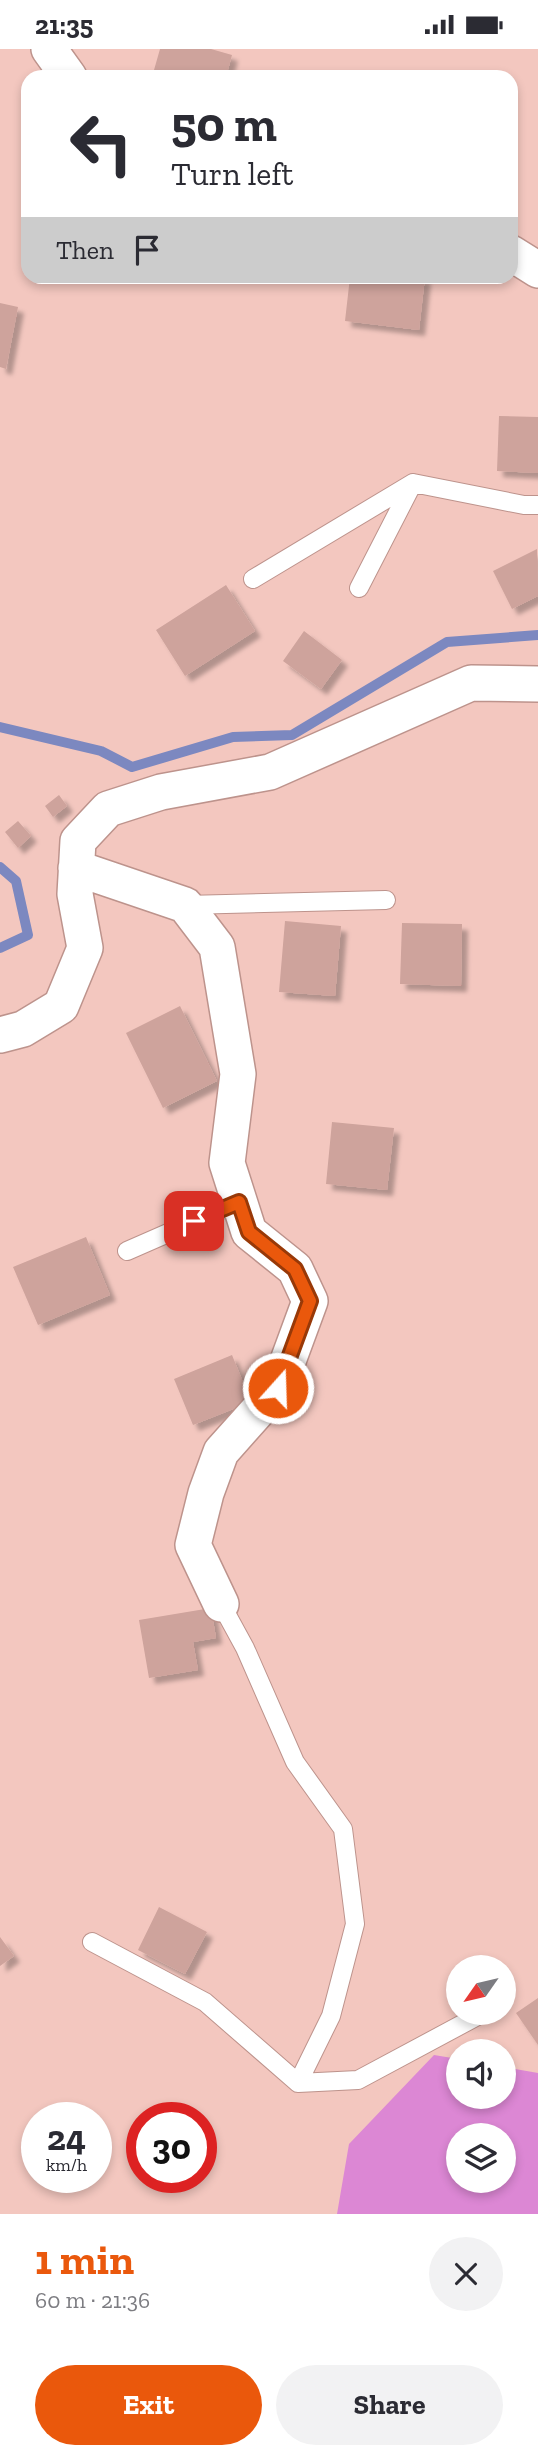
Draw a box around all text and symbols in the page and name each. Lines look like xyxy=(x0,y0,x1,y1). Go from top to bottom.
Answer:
text: 21:35 xyxy=(35,9,93,41)
text: 50 m xyxy=(171,95,277,154)
icon: left xyxy=(56,98,147,189)
text: Turn left xyxy=(171,155,293,193)
icon: arrive xyxy=(128,231,166,269)
text: Then xyxy=(56,234,114,266)
pin xyxy=(164,1191,224,1251)
icon: arrive xyxy=(175,1202,213,1240)
position arrow xyxy=(241,1351,315,1425)
north arrow xyxy=(446,1955,516,2025)
map controls xyxy=(446,1955,516,2193)
button: sound xyxy=(446,2039,516,2109)
speed limit sign: 30 xyxy=(126,2102,217,2193)
text: 24 xyxy=(47,2117,86,2159)
button: layers xyxy=(446,2123,516,2193)
text: km/h xyxy=(46,2154,87,2176)
text: 1 min xyxy=(35,2234,134,2285)
button: close xyxy=(429,2237,503,2311)
text: 60 m · 21:36 xyxy=(35,2286,150,2314)
button: Exit xyxy=(35,2365,262,2445)
button: Share xyxy=(276,2365,503,2445)

